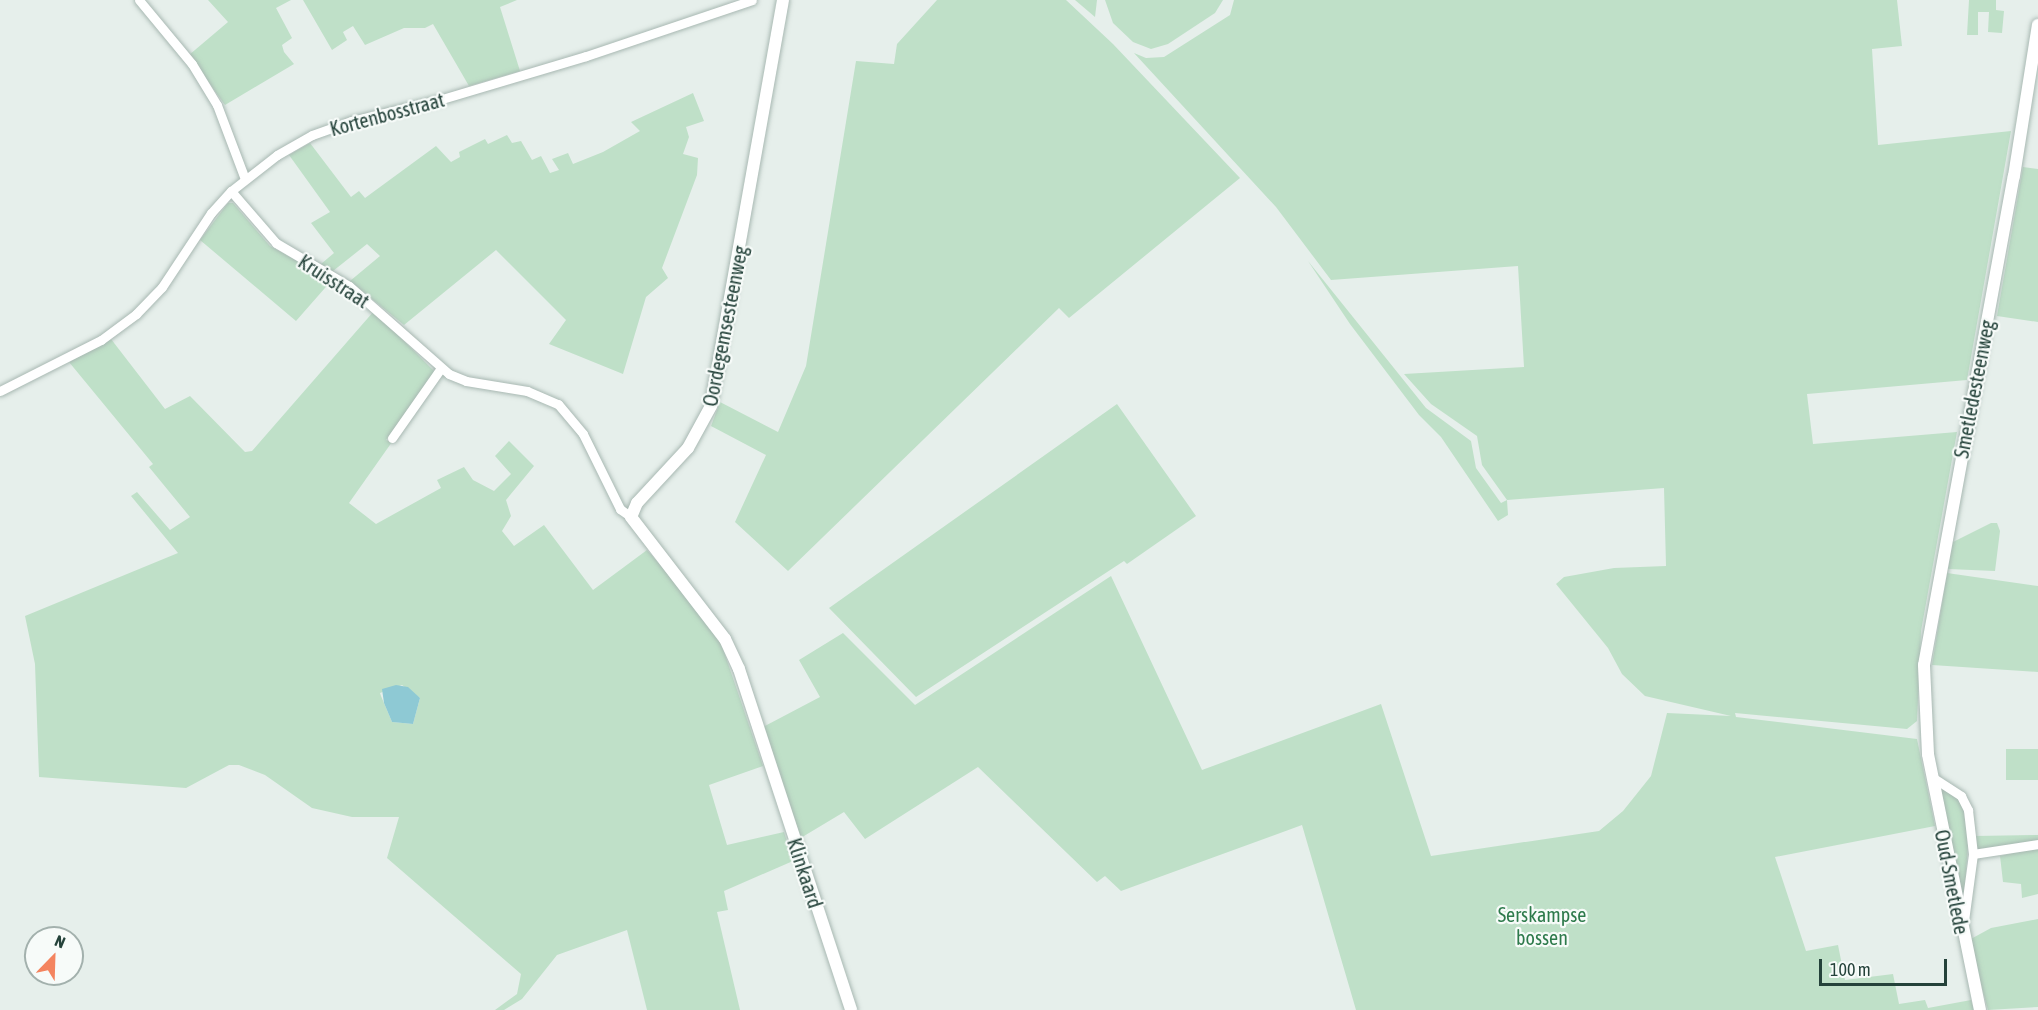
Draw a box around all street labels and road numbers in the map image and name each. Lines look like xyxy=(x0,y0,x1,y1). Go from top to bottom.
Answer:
street label: Kortenbosstraat xyxy=(327,87,447,141)
street label: Oordegemsesteenweg xyxy=(698,244,752,408)
street label: Kruisstraat xyxy=(294,249,374,313)
street label: Smetledesteenweg xyxy=(1949,318,1999,460)
street label: Oud-Smetlede xyxy=(1930,828,1974,936)
street label: Klinkaard xyxy=(782,835,828,911)

